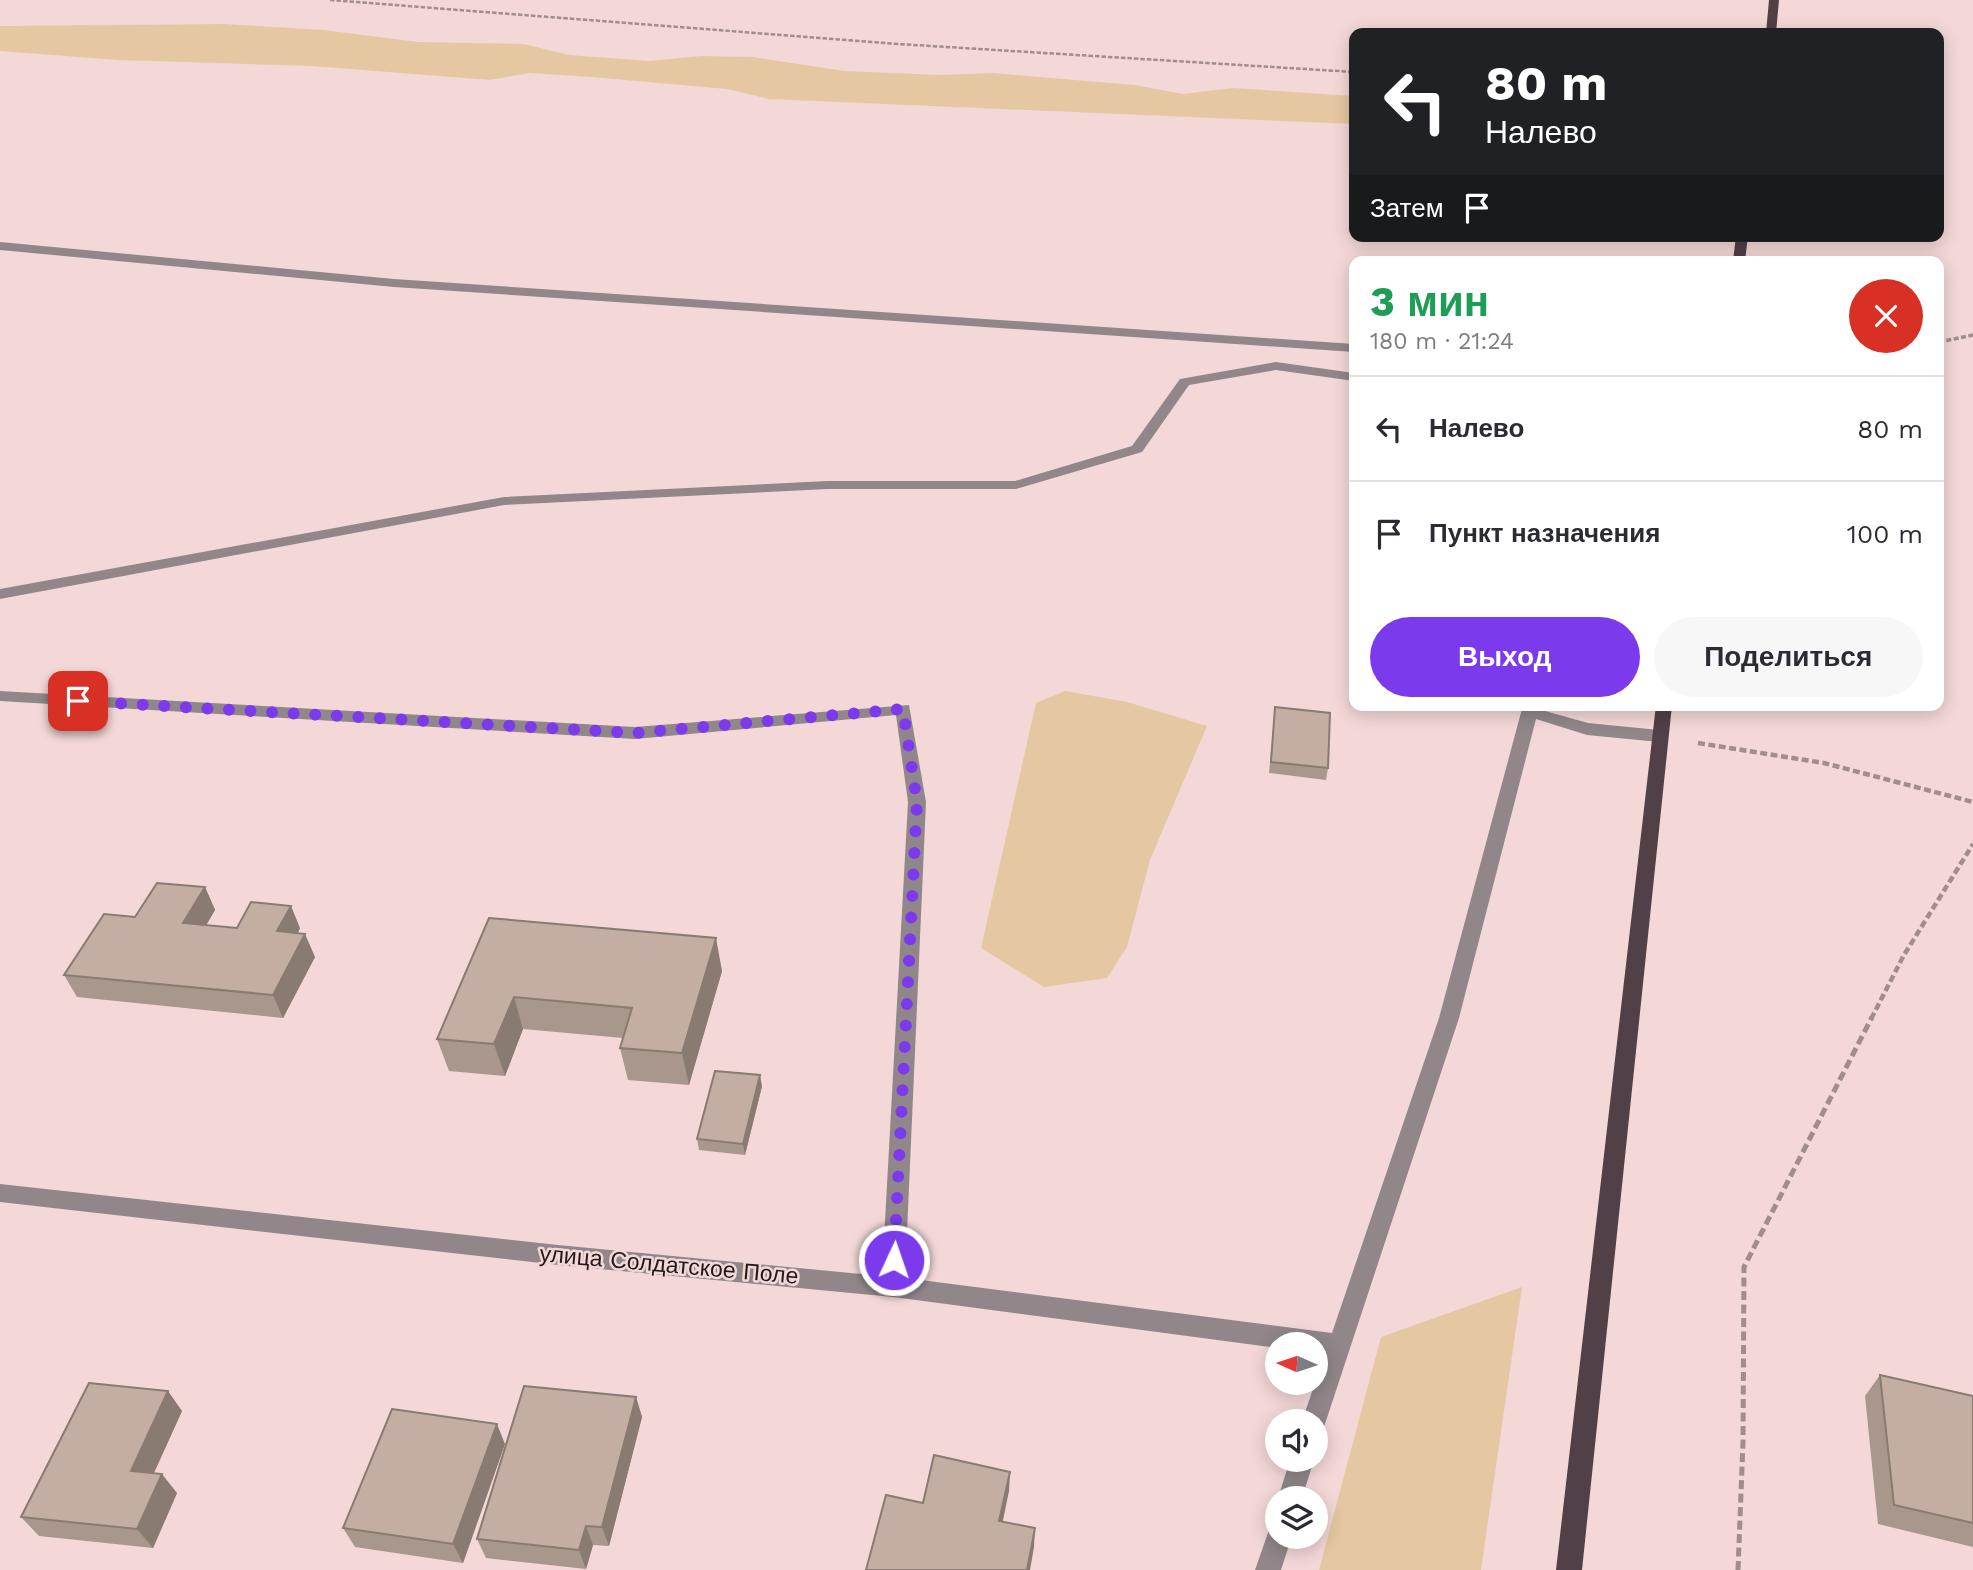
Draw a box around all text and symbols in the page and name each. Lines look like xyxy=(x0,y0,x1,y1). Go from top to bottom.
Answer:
text: 80 m xyxy=(1485,54,1607,112)
icon: left xyxy=(1370,56,1461,147)
text: Налево xyxy=(1485,113,1597,151)
icon: arrive xyxy=(1458,189,1496,227)
text: Затем xyxy=(1370,193,1444,223)
text: 3 мин xyxy=(1370,277,1489,326)
button: close xyxy=(1849,279,1923,353)
text: 180 m · 21:24 xyxy=(1370,328,1514,355)
icon: left xyxy=(1370,410,1408,448)
text: Налево xyxy=(1429,413,1524,443)
text: 80 m xyxy=(1857,414,1923,444)
icon: arrive xyxy=(1370,515,1408,553)
text: Пункт назначения xyxy=(1429,518,1660,548)
text: 100 m xyxy=(1847,519,1923,549)
button: Выход xyxy=(1370,617,1640,697)
button: Поделиться xyxy=(1654,617,1923,697)
pin xyxy=(48,671,108,731)
icon: arrive xyxy=(59,682,97,720)
position arrow xyxy=(857,1223,931,1297)
street label: улица Солдатское Поле xyxy=(538,1240,800,1290)
north arrow xyxy=(1265,1332,1328,1395)
map controls xyxy=(1265,1332,1328,1549)
button: sound xyxy=(1265,1409,1328,1472)
button: layers xyxy=(1265,1486,1328,1549)

